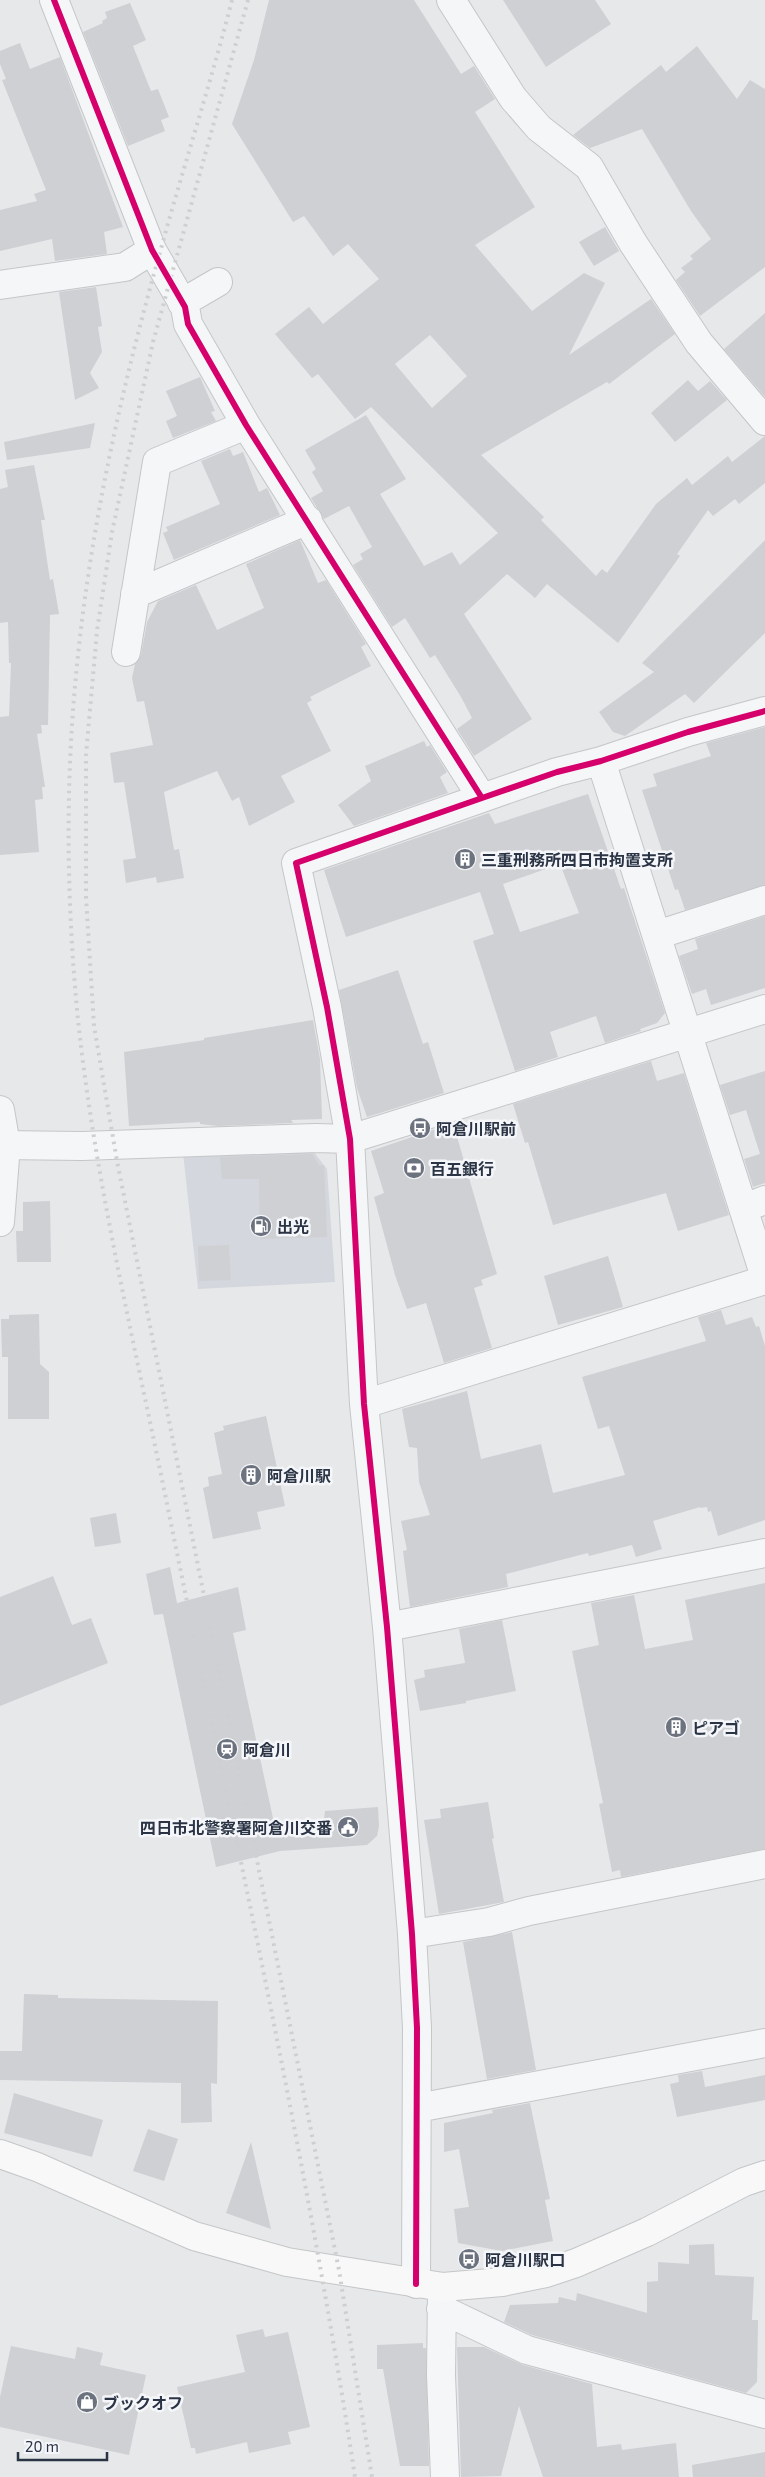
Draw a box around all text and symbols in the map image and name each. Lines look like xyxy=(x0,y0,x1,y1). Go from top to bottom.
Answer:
building icon: 三重刑務所四日市拘置支所 xyxy=(453,847,477,871)
place label: 三重刑務所四日市拘置支所 xyxy=(481,850,673,869)
bus stop icon: 阿倉川駅前 xyxy=(408,1116,432,1140)
place label: 阿倉川駅前 xyxy=(436,1119,516,1138)
bank icon: 百五銀行 xyxy=(402,1156,426,1180)
place label: 百五銀行 xyxy=(430,1159,494,1178)
fuel station icon: 出光 xyxy=(249,1214,273,1238)
place label: 出光 xyxy=(277,1217,309,1236)
building icon: 阿倉川駅 xyxy=(239,1463,263,1487)
place label: 阿倉川駅 xyxy=(267,1466,331,1485)
building icon: ピアゴ xyxy=(664,1715,688,1739)
place label: ピアゴ xyxy=(692,1718,740,1737)
station icon: 阿倉川 xyxy=(215,1737,239,1761)
place label: 阿倉川 xyxy=(243,1740,291,1759)
public building icon: 四日市北警察署阿倉川交番 xyxy=(336,1815,360,1839)
place label: 四日市北警察署阿倉川交番 xyxy=(140,1818,332,1837)
bus stop icon: 阿倉川駅口 xyxy=(457,2247,481,2271)
place label: 阿倉川駅口 xyxy=(485,2250,565,2269)
shop icon: ブックオフ xyxy=(75,2390,99,2414)
place label: ブックオフ xyxy=(103,2393,183,2412)
scale bar xyxy=(18,2430,106,2462)
text: 20 m xyxy=(25,2437,59,2455)

